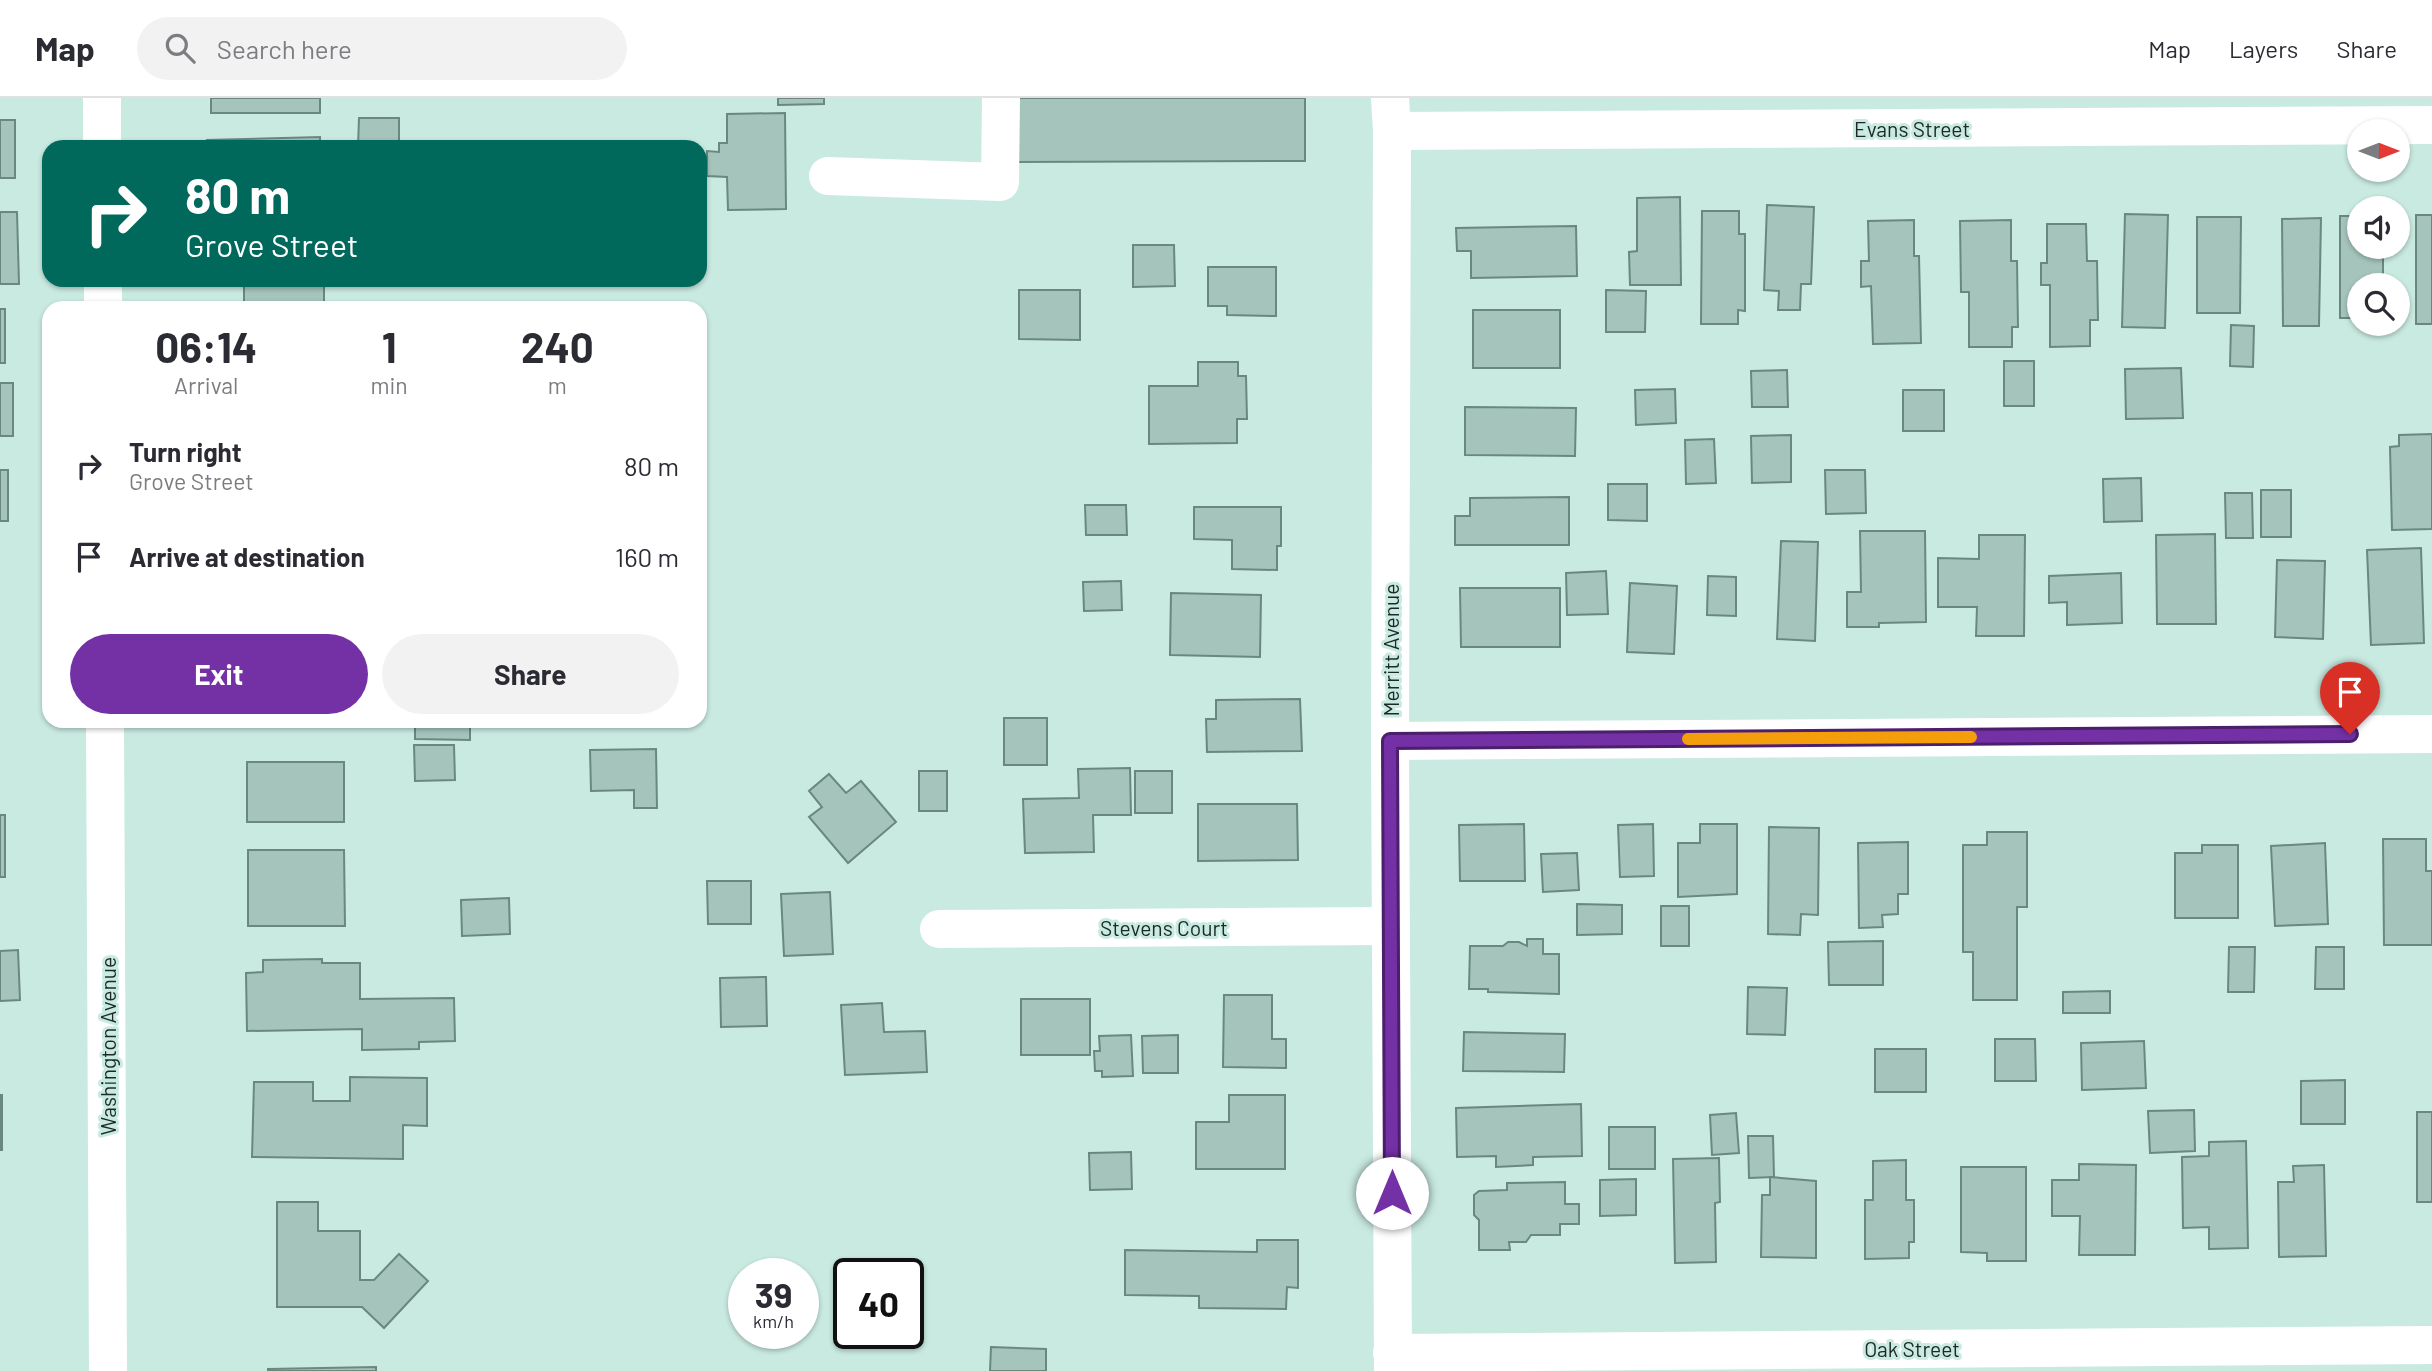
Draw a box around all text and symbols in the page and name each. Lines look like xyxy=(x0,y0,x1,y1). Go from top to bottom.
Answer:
search box xyxy=(137,17,627,80)
text: Map xyxy=(35,28,95,68)
icon: search xyxy=(161,29,199,67)
text: Search here xyxy=(217,33,352,64)
text: Map xyxy=(2148,34,2191,63)
text: Layers xyxy=(2229,34,2298,63)
text: Share xyxy=(2336,34,2397,63)
street label: Evans Street xyxy=(1854,116,1970,141)
north arrow xyxy=(2347,119,2410,182)
map controls xyxy=(2347,119,2410,336)
text: 80 m xyxy=(185,165,290,224)
icon: right xyxy=(70,168,161,259)
button: sound xyxy=(2347,196,2410,259)
text: Grove Street xyxy=(185,225,358,263)
button: search xyxy=(2347,273,2410,336)
text: 06:14 xyxy=(155,321,257,371)
text: 1 xyxy=(382,321,397,371)
text: 240 xyxy=(521,321,594,371)
text: Arrival xyxy=(174,371,238,399)
text: min xyxy=(370,371,408,399)
text: m xyxy=(548,371,567,399)
text: Turn right xyxy=(129,436,242,467)
icon: right xyxy=(70,447,108,485)
text: 80 m xyxy=(624,450,679,481)
text: Grove Street xyxy=(129,467,254,495)
icon: arrive xyxy=(70,538,108,576)
text: Arrive at destination xyxy=(129,541,365,572)
text: 160 m xyxy=(615,541,679,572)
street label: Merritt Avenue xyxy=(1378,583,1403,717)
button: Exit xyxy=(70,634,368,714)
button: Share xyxy=(382,634,679,714)
pin xyxy=(2320,662,2380,734)
icon: arrive xyxy=(2331,673,2369,711)
street label: Stevens Court xyxy=(1100,915,1228,940)
street label: Washington Avenue xyxy=(95,957,120,1135)
position arrow xyxy=(1355,1156,1429,1230)
speed limit sign: 40 xyxy=(833,1258,924,1349)
text: 39 xyxy=(755,1273,792,1315)
text: km/h xyxy=(753,1310,794,1332)
street label: Oak Street xyxy=(1864,1336,1960,1361)

